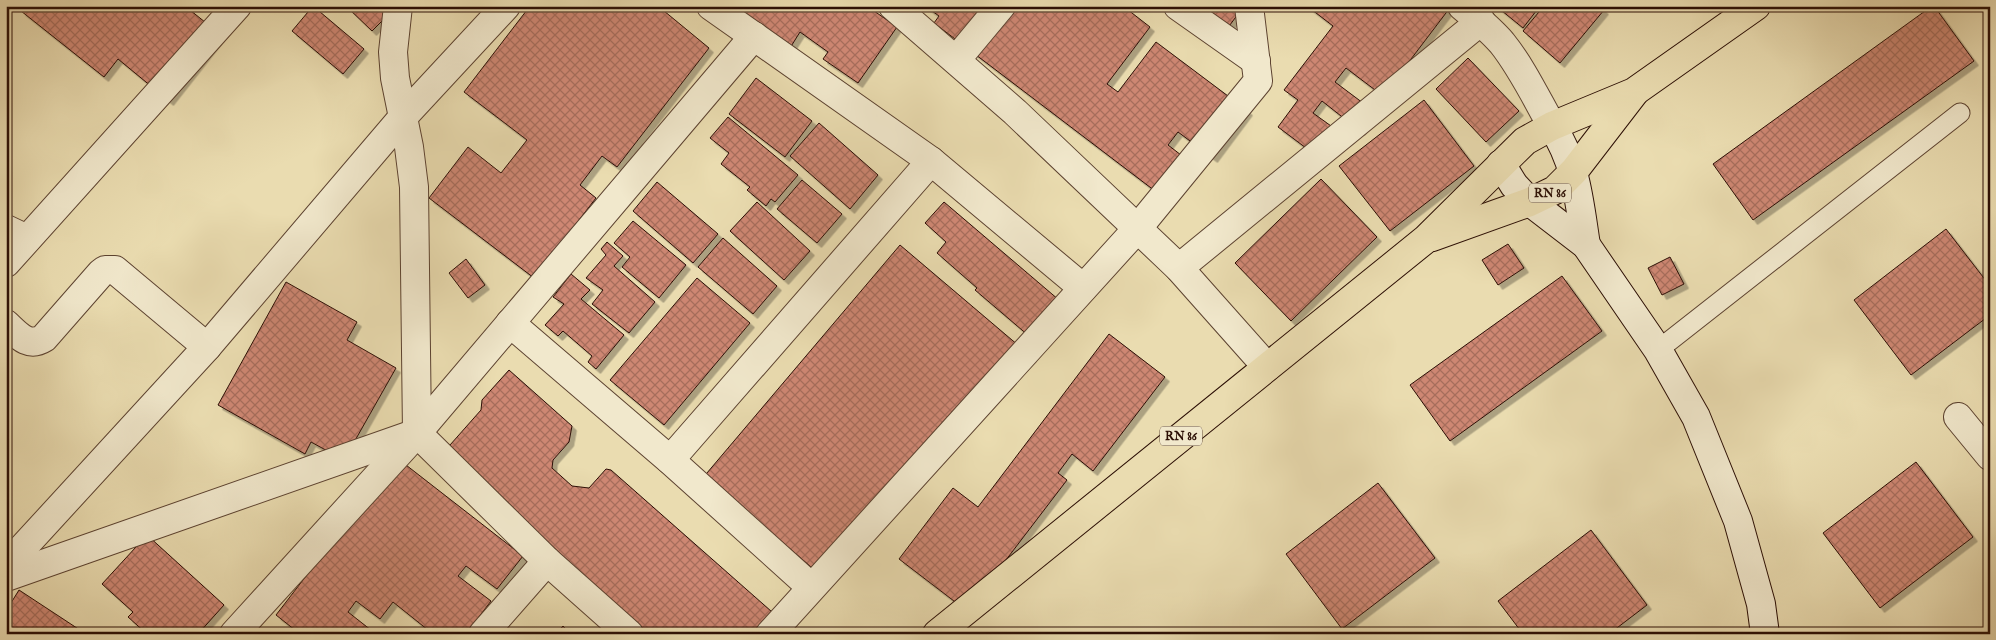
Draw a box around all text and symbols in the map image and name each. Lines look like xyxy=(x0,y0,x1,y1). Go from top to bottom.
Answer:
road number: RN 86 xyxy=(1529,184,1571,202)
road number: RN 86 xyxy=(1160,426,1202,446)

